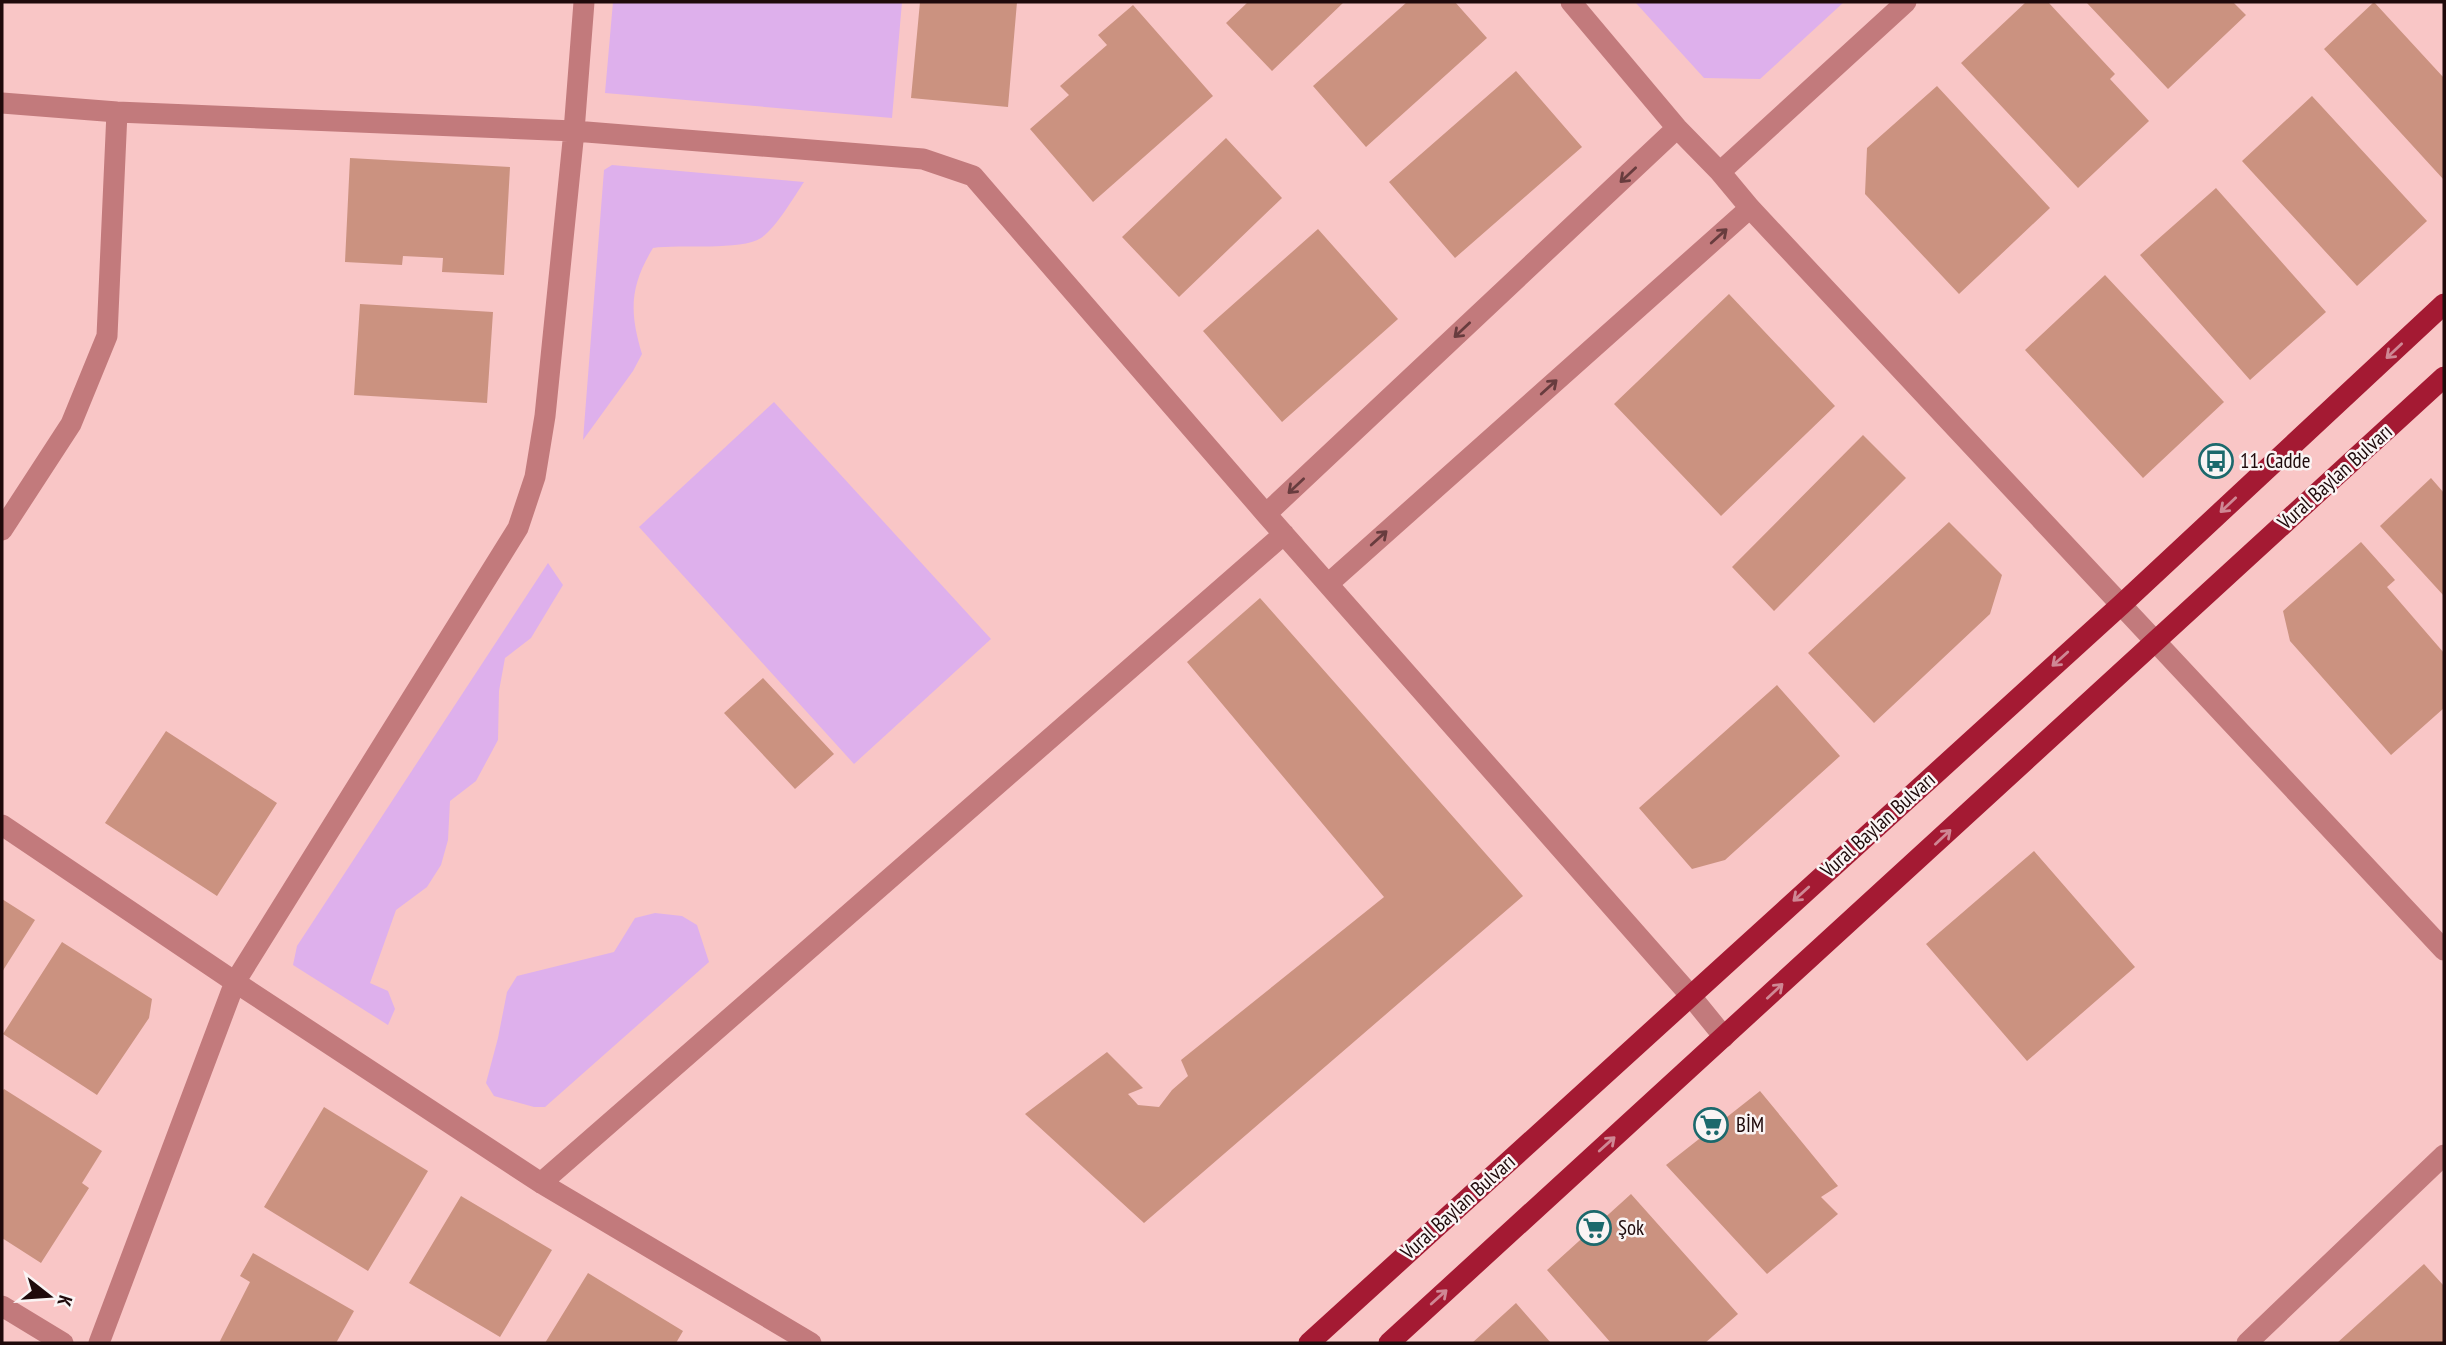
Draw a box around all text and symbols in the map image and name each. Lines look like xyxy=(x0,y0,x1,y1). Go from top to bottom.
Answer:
one-way arrow xyxy=(1619,167,1637,183)
one-way arrow xyxy=(1710,228,1728,244)
one-way arrow xyxy=(1454,322,1471,339)
one-way arrow xyxy=(2386,342,2403,359)
one-way arrow xyxy=(1540,379,1558,395)
street label: Vural Baylan Bulvarı xyxy=(2271,418,2398,536)
bus stop icon: 11. Cadde xyxy=(2197,442,2235,480)
place label: 11. Cadde xyxy=(2240,447,2310,474)
one-way arrow xyxy=(1287,478,1305,494)
one-way arrow xyxy=(2220,497,2237,514)
one-way arrow xyxy=(1370,530,1387,547)
one-way arrow xyxy=(2052,651,2069,668)
street label: Vural Baylan Bulvarı xyxy=(1814,766,1941,884)
one-way arrow xyxy=(1934,829,1952,845)
one-way arrow xyxy=(1793,886,1810,903)
one-way arrow xyxy=(1766,982,1783,999)
supermarket icon: BİM xyxy=(1692,1106,1730,1144)
place label: BİM xyxy=(1736,1111,1764,1138)
one-way arrow xyxy=(1598,1136,1616,1152)
street label: Vural Baylan Bulvarı xyxy=(1394,1148,1521,1266)
supermarket icon: Şok xyxy=(1575,1209,1613,1247)
place label: Şok xyxy=(1618,1214,1644,1241)
north arrow xyxy=(14,1261,84,1331)
one-way arrow xyxy=(1430,1289,1447,1306)
text: K xyxy=(52,1293,78,1309)

